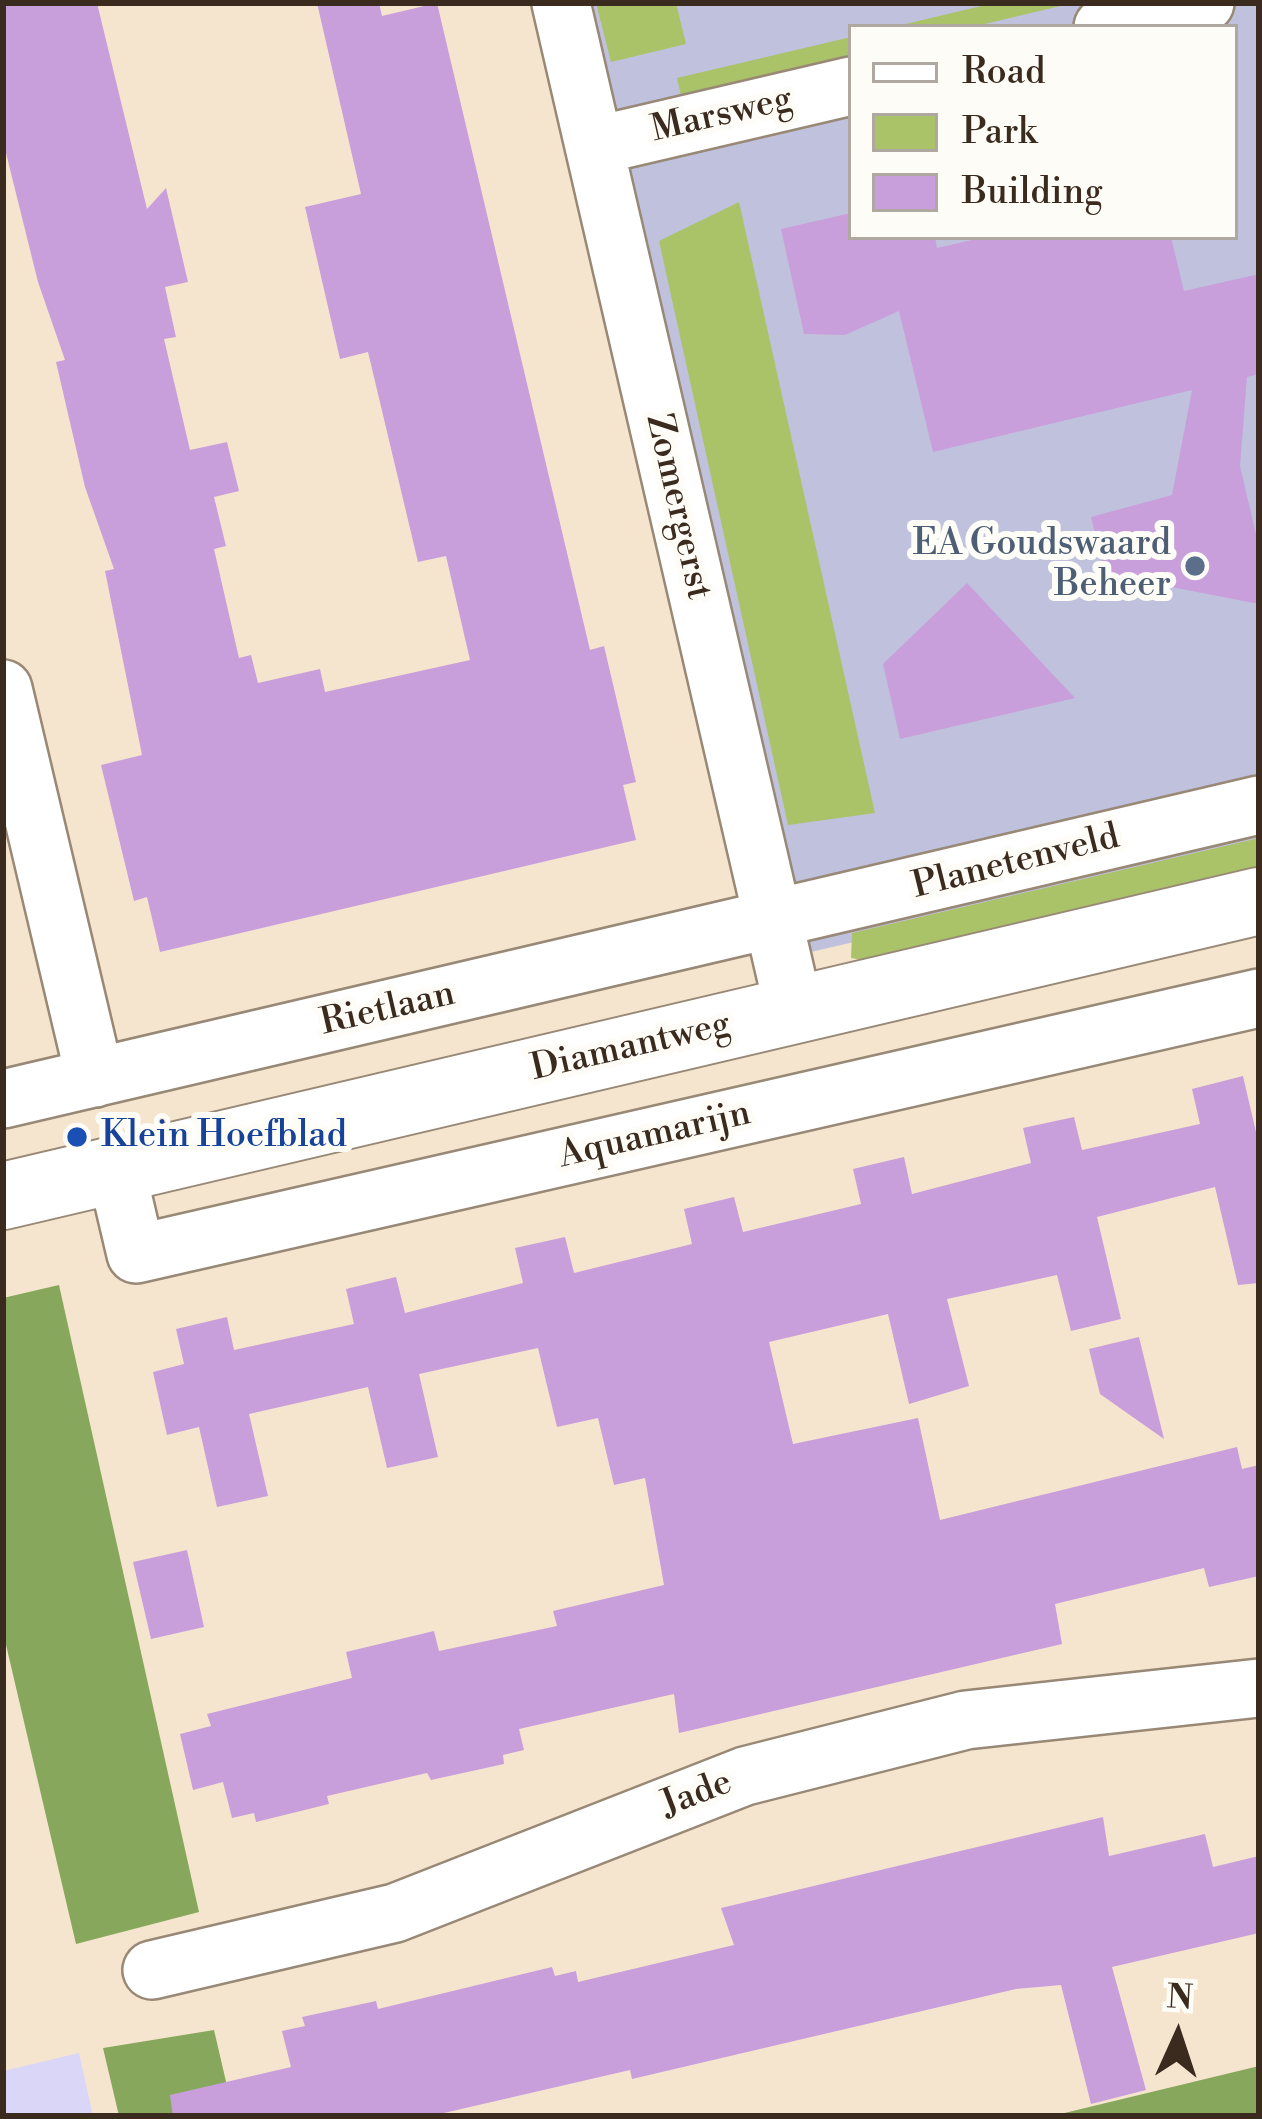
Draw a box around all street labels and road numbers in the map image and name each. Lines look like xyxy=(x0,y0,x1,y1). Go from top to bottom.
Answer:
street label: Marsweg xyxy=(647,79,797,153)
street label: Zomergerst xyxy=(635,410,719,604)
street label: Planetenveld xyxy=(908,816,1124,910)
street label: Rietlaan xyxy=(317,974,459,1046)
street label: Diamantweg xyxy=(527,1004,735,1092)
street label: Aquamarijn xyxy=(555,1093,755,1179)
street label: Jade xyxy=(656,1762,738,1828)

